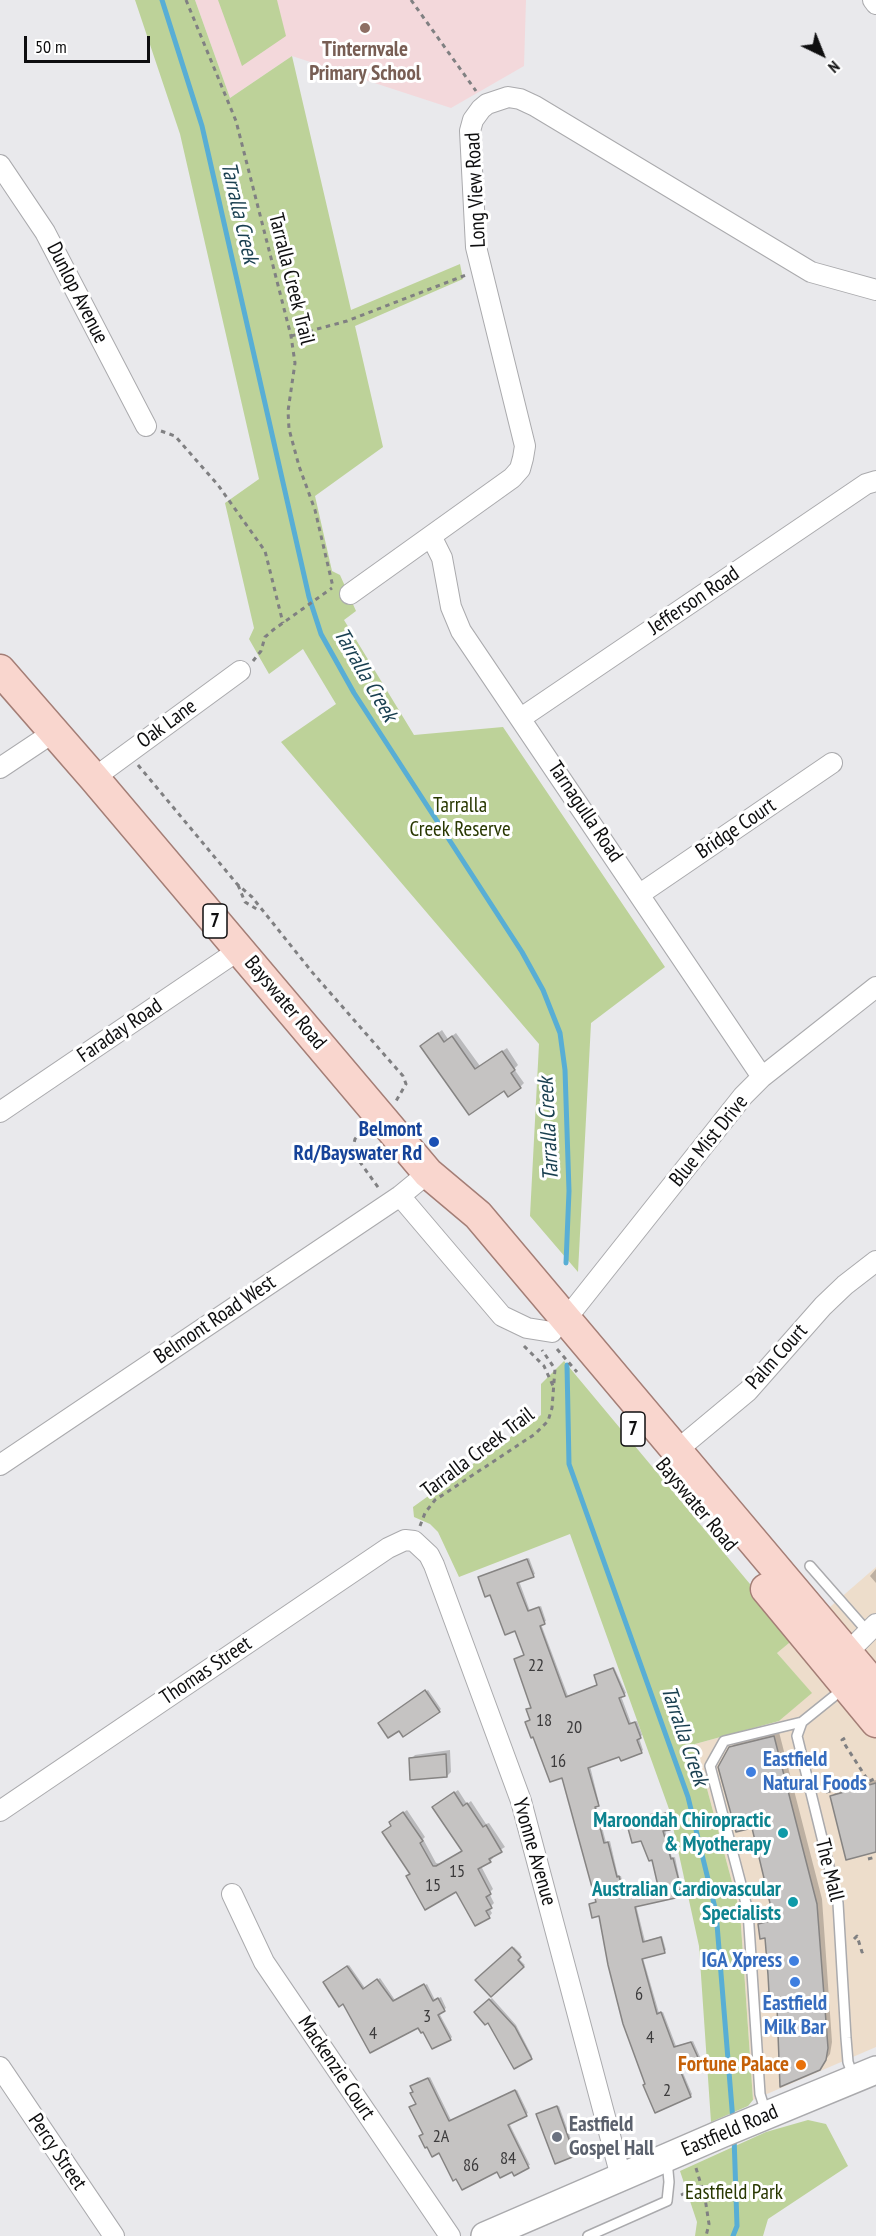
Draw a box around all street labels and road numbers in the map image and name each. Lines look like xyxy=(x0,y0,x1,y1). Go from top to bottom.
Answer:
street label: Long View Road xyxy=(460,132,492,248)
street label: Tarralla Creek Trail xyxy=(262,211,320,347)
street label: Dunlop Avenue xyxy=(41,238,113,348)
street label: Jefferson Road xyxy=(644,561,744,641)
street label: Oak Lane xyxy=(132,694,202,754)
street label: Tarnagulla Road xyxy=(542,757,628,867)
street label: Bridge Court xyxy=(691,793,781,865)
road number: 7 xyxy=(203,904,227,938)
street label: Bayswater Road xyxy=(239,951,331,1055)
street label: Faraday Road xyxy=(73,993,167,1069)
street label: Blue Mist Drive xyxy=(664,1090,754,1192)
street label: Belmont Road West xyxy=(150,1270,280,1370)
street label: Palm Court xyxy=(741,1319,813,1395)
street label: Tarralla Creek Trail xyxy=(417,1402,539,1504)
road number: 7 xyxy=(621,1412,645,1446)
street label: Bayswater Road xyxy=(650,1453,742,1557)
street label: Thomas Street xyxy=(156,1631,256,1711)
street label: Yvonne Avenue xyxy=(507,1795,561,1909)
street label: The Mall xyxy=(809,1836,849,1904)
street label: Mackenzie Court xyxy=(292,2011,380,2125)
street label: Eastfield Road xyxy=(678,2099,782,2163)
street label: Percy Street xyxy=(22,2109,92,2195)

